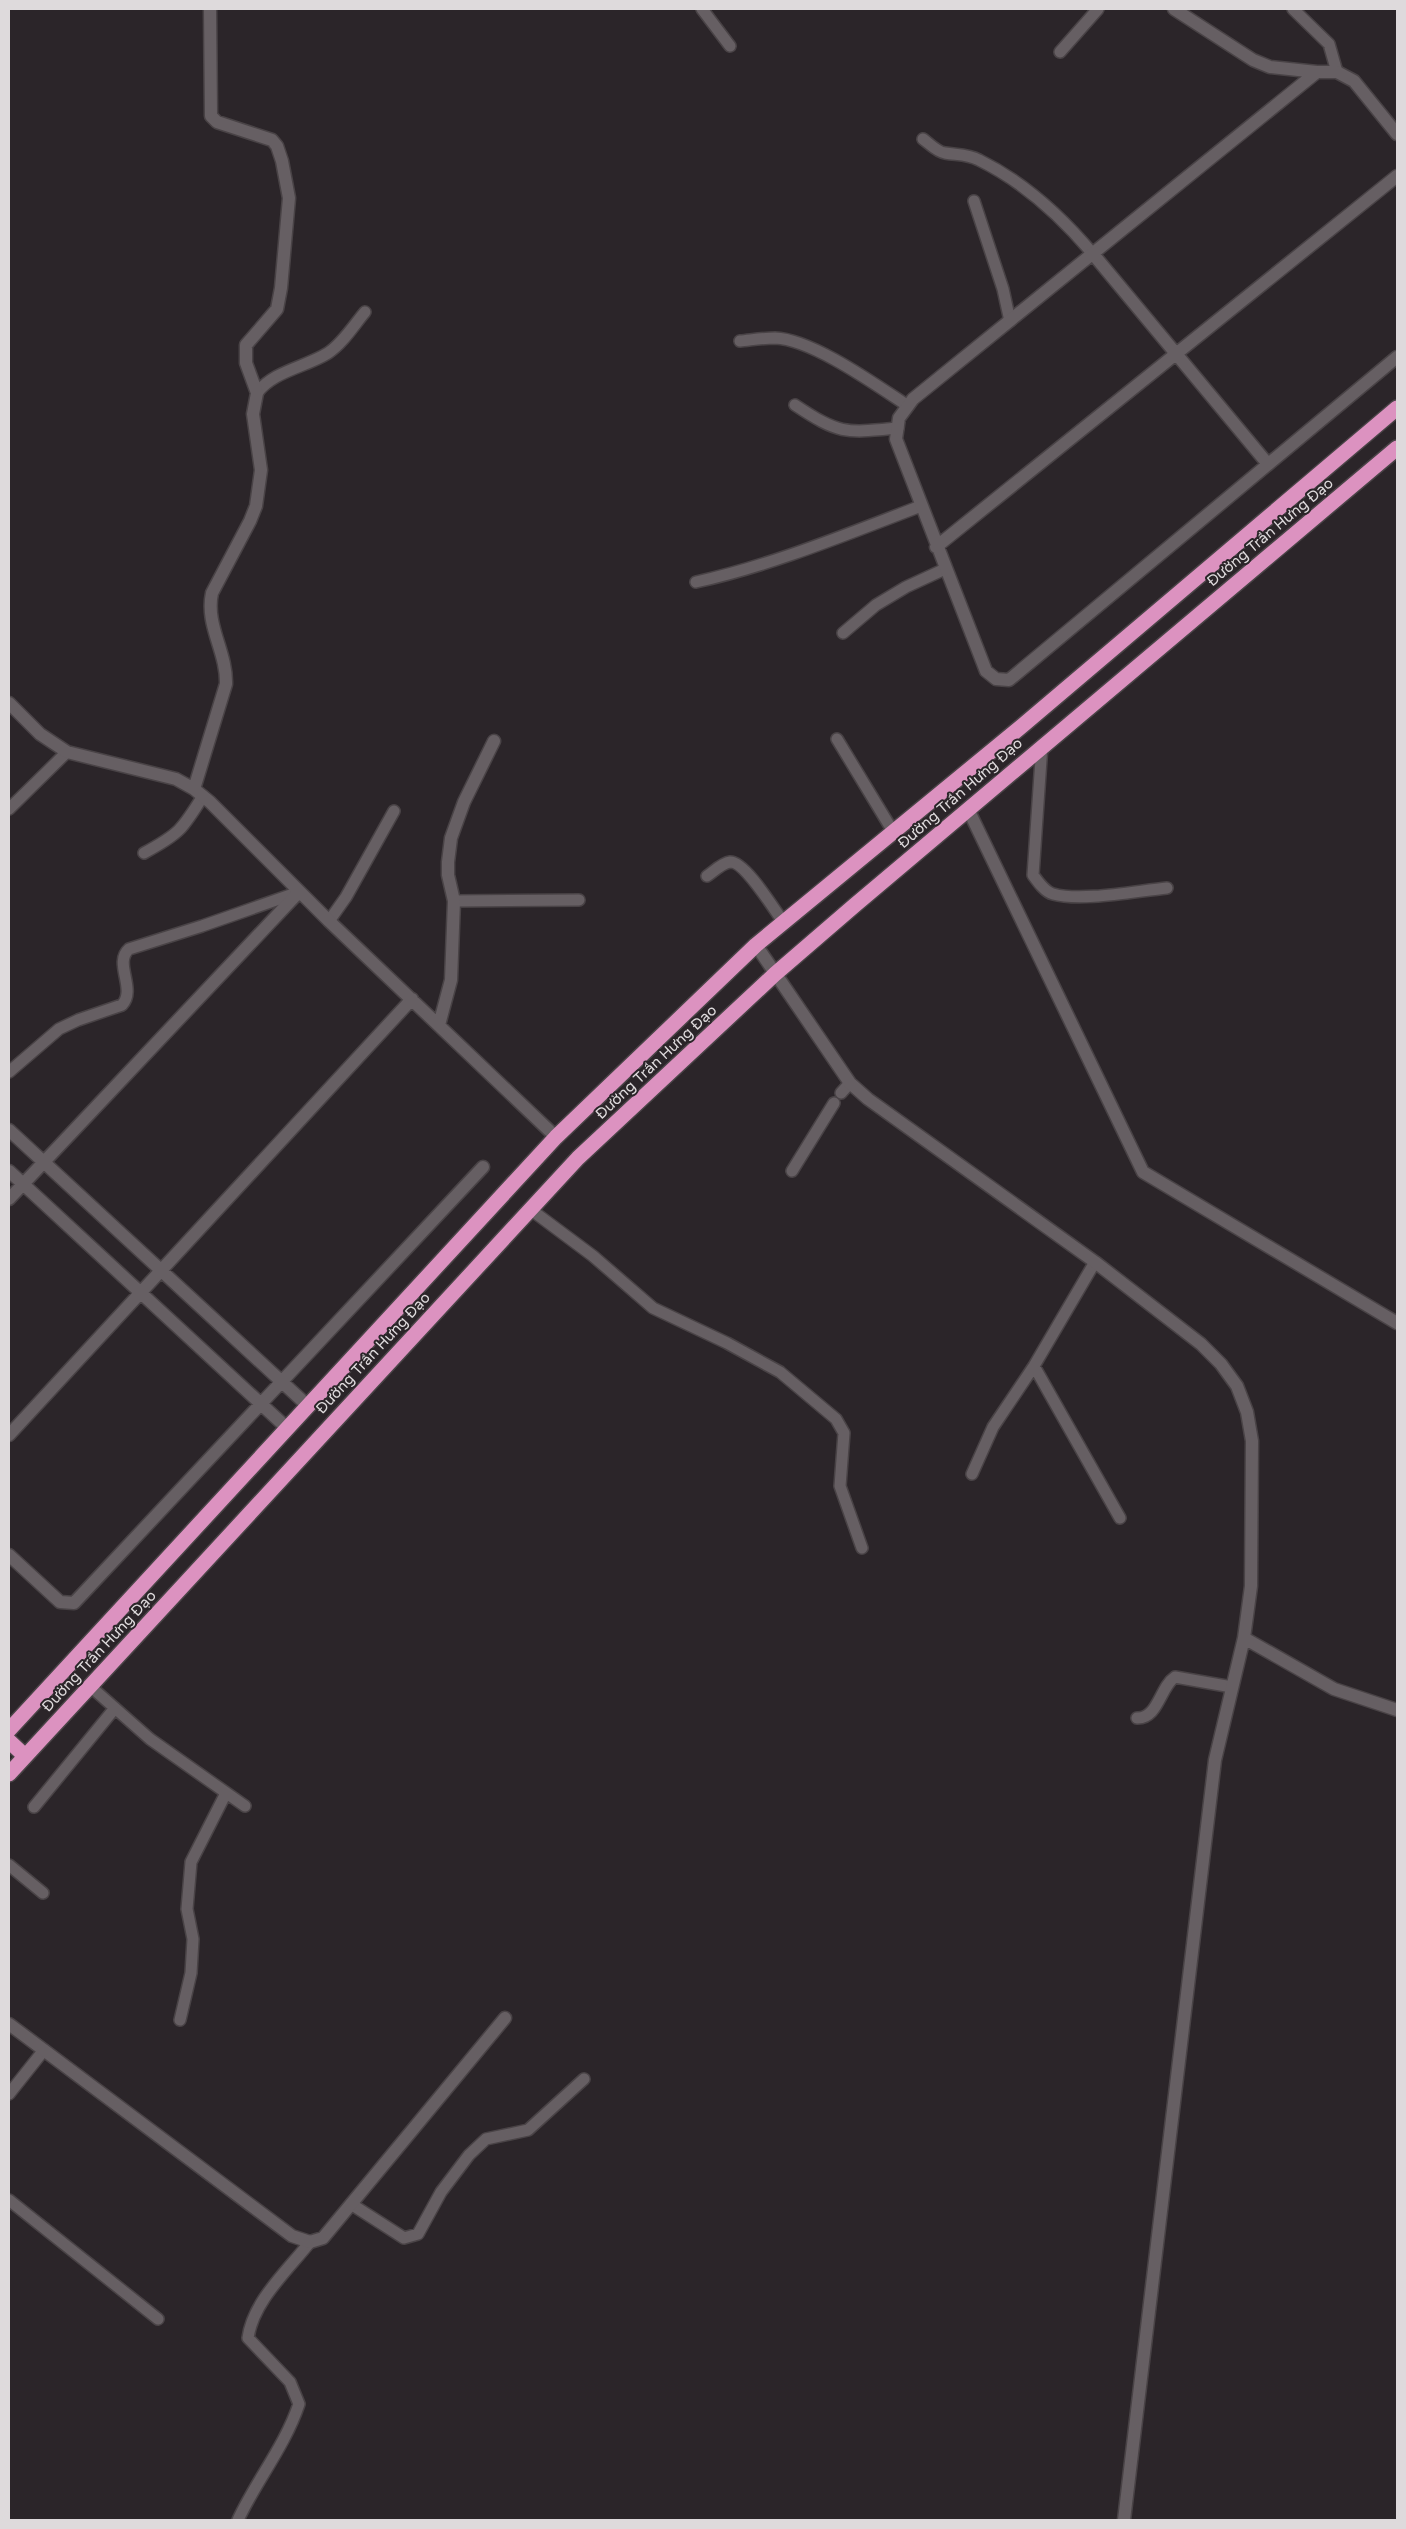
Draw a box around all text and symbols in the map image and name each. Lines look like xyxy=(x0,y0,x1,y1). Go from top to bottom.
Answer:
street label: Đường Trần Hưng Đạo xyxy=(1203,474,1337,590)
street label: Đường Trần Hưng Đạo xyxy=(894,734,1026,852)
street label: Đường Trần Hưng Đạo xyxy=(592,1001,720,1123)
street label: Đường Trần Hưng Đạo xyxy=(312,1289,434,1417)
street label: Đường Trần Hưng Đạo xyxy=(38,1587,160,1715)

